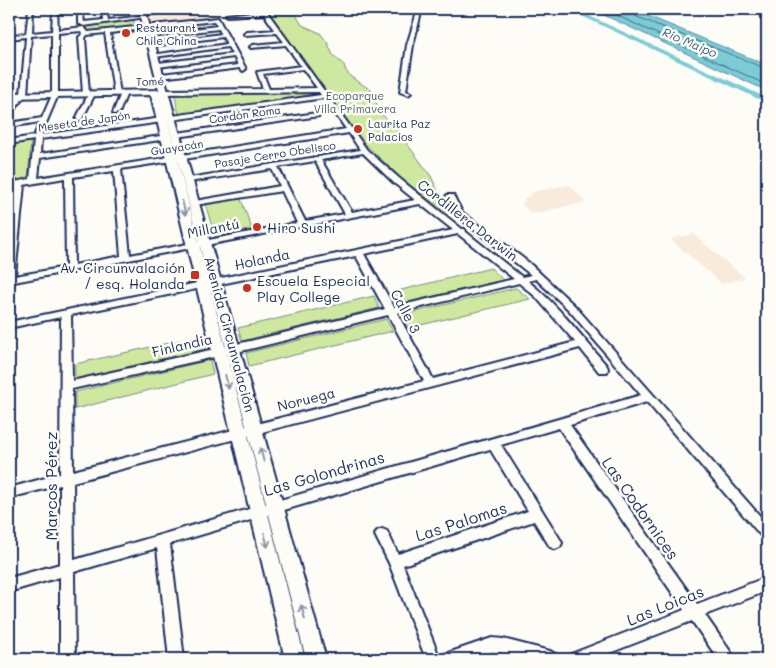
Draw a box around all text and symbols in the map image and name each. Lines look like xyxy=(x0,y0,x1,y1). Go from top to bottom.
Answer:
place label: Restaurant Chile China xyxy=(136,20,197,48)
water label: Río Maipo xyxy=(660,23,720,61)
marker: Restaurant Chile China xyxy=(120,27,132,39)
street label: Tomé xyxy=(136,73,164,89)
park label: Ecoparque Villa Primavera xyxy=(314,88,396,116)
street label: Cordón Roma xyxy=(208,102,282,126)
street label: Meseta de Japón xyxy=(37,107,131,135)
place label: Laurita Paz Palacios xyxy=(368,116,430,144)
marker: Laurita Paz Palacios xyxy=(352,123,364,135)
street label: Guayacán xyxy=(150,135,204,159)
street label: Pasaje Cerro Obelisco xyxy=(213,137,337,171)
street label: Cordillera Darwin xyxy=(414,175,522,265)
one-way arrow xyxy=(180,199,189,215)
street label: Millantú xyxy=(185,214,241,242)
place label: Hiro Sushi xyxy=(267,218,336,237)
marker: Hiro Sushi xyxy=(251,221,263,233)
street label: Holanda xyxy=(233,244,291,274)
street label: Avenida Circunvalación xyxy=(200,254,260,414)
place label: Av. Circunvalación / esq. Holanda xyxy=(60,258,185,293)
marker: Av. Circunvalación / esq. Holanda xyxy=(189,269,201,281)
place label: Escuela Especial Play College xyxy=(257,271,370,306)
marker: Escuela Especial Play College xyxy=(241,282,253,294)
street label: Calle 3 xyxy=(387,286,425,336)
street label: Finlandia xyxy=(150,329,214,361)
one-way arrow xyxy=(223,374,232,390)
street label: Noruega xyxy=(275,383,337,415)
street label: Marcos Pérez xyxy=(40,431,61,541)
street label: Las Golondrinas xyxy=(261,446,387,500)
one-way arrow xyxy=(256,448,266,464)
street label: Las Codornices xyxy=(598,453,684,563)
street label: Las Palomas xyxy=(413,496,509,546)
one-way arrow xyxy=(261,532,271,548)
street label: Las Loicas xyxy=(623,580,707,630)
one-way arrow xyxy=(298,605,308,621)

